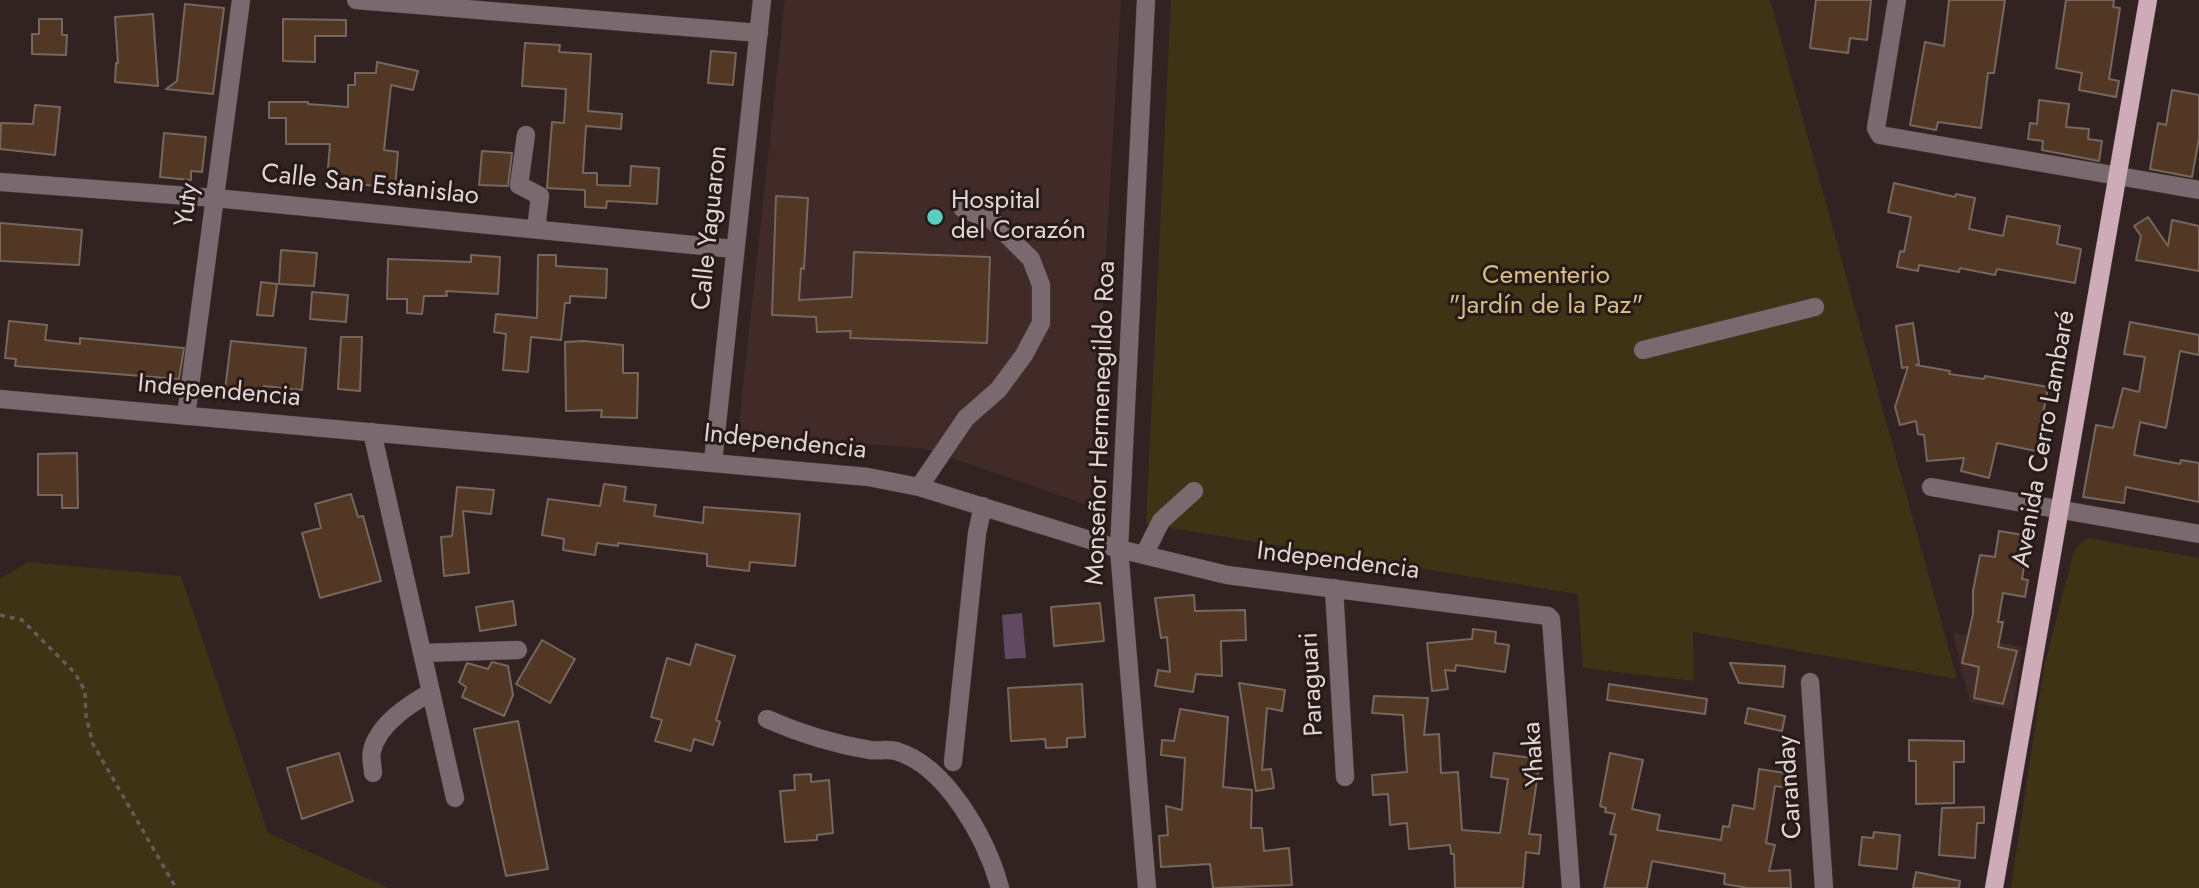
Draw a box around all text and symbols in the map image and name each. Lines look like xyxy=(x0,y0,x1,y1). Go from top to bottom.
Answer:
street label: Calle Yaguaron xyxy=(687,144,735,312)
street label: Calle San Estanislao xyxy=(260,159,480,213)
street label: Yuty xyxy=(170,181,206,229)
place label: Hospital del Corazón xyxy=(951,186,1086,248)
marker: Hospital del Corazón xyxy=(925,207,945,227)
street label: Monseñor Hermenegildo Roa xyxy=(1081,260,1123,586)
park label: Cementerio "Jardín de la Paz" xyxy=(1448,261,1644,322)
street label: Avenida Cerro Lambaré xyxy=(2007,308,2083,570)
street label: Independencia xyxy=(136,369,302,415)
street label: Independencia xyxy=(702,419,868,467)
street label: Independencia xyxy=(1255,537,1421,587)
street label: Paraguari xyxy=(1295,631,1331,737)
street label: Yhaka xyxy=(1517,721,1553,787)
street label: Caranday xyxy=(1772,734,1810,840)

